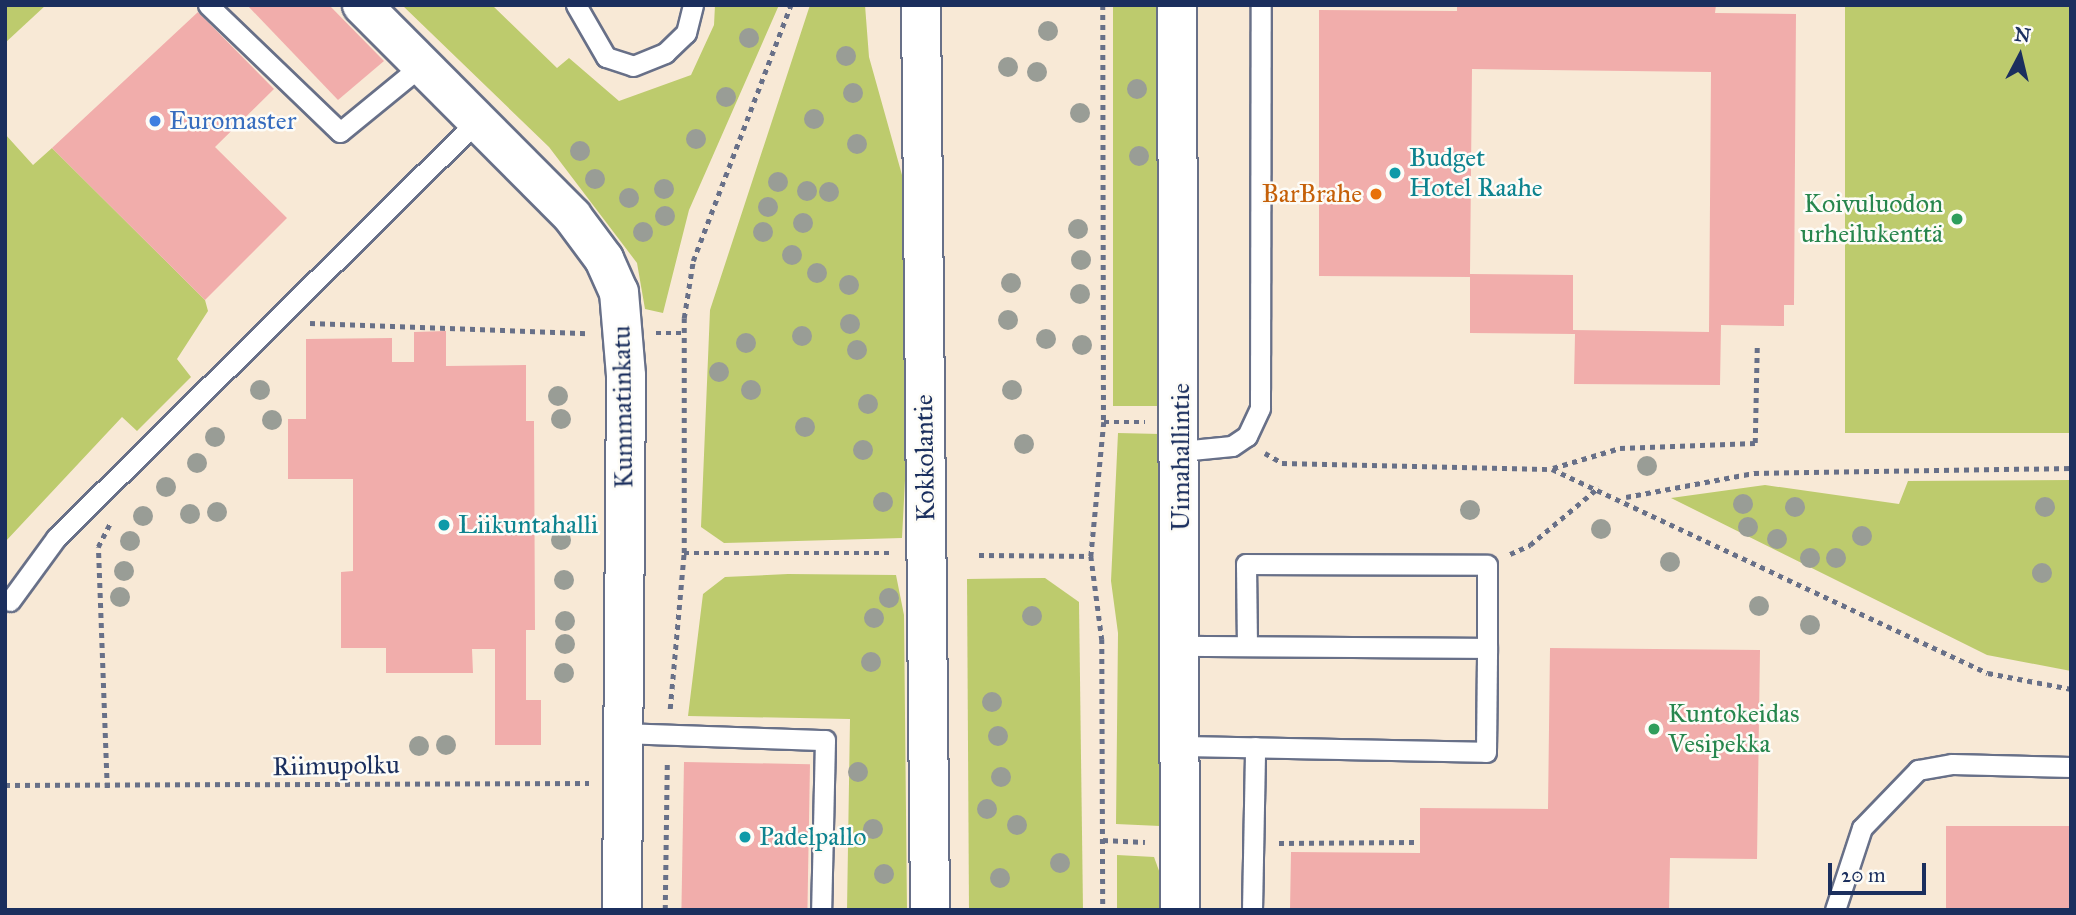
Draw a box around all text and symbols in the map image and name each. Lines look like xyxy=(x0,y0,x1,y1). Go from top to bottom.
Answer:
north arrow xyxy=(1985,21,2055,91)
text: N xyxy=(2013,22,2032,47)
place label: Euromaster xyxy=(169,105,296,137)
marker: Euromaster xyxy=(147,113,163,129)
place label: Budget Hotel Raahe xyxy=(1409,142,1543,204)
marker: Budget Hotel Raahe xyxy=(1387,165,1403,181)
place label: BarBrahe xyxy=(1262,178,1362,210)
marker: BarBrahe xyxy=(1368,186,1384,202)
place label: Koivuluodon urheilukenttä xyxy=(1800,188,1943,249)
marker: Koivuluodon urheilukenttä xyxy=(1949,211,1965,227)
street label: Kummatinkatu xyxy=(606,325,640,489)
street label: Uimahallintie xyxy=(1165,383,1197,531)
street label: Kokkolantie xyxy=(908,394,942,522)
place label: Liikuntahalli xyxy=(458,509,598,541)
marker: Liikuntahalli xyxy=(436,517,452,533)
place label: Kuntokeidas Vesipekka xyxy=(1668,698,1799,760)
marker: Kuntokeidas Vesipekka xyxy=(1646,721,1662,737)
street label: Riimupolku xyxy=(272,749,400,783)
place label: Padelpallo xyxy=(759,821,867,853)
marker: Padelpallo xyxy=(737,829,753,845)
scale bar xyxy=(1831,848,1929,892)
text: 20 m xyxy=(1841,862,1886,888)

